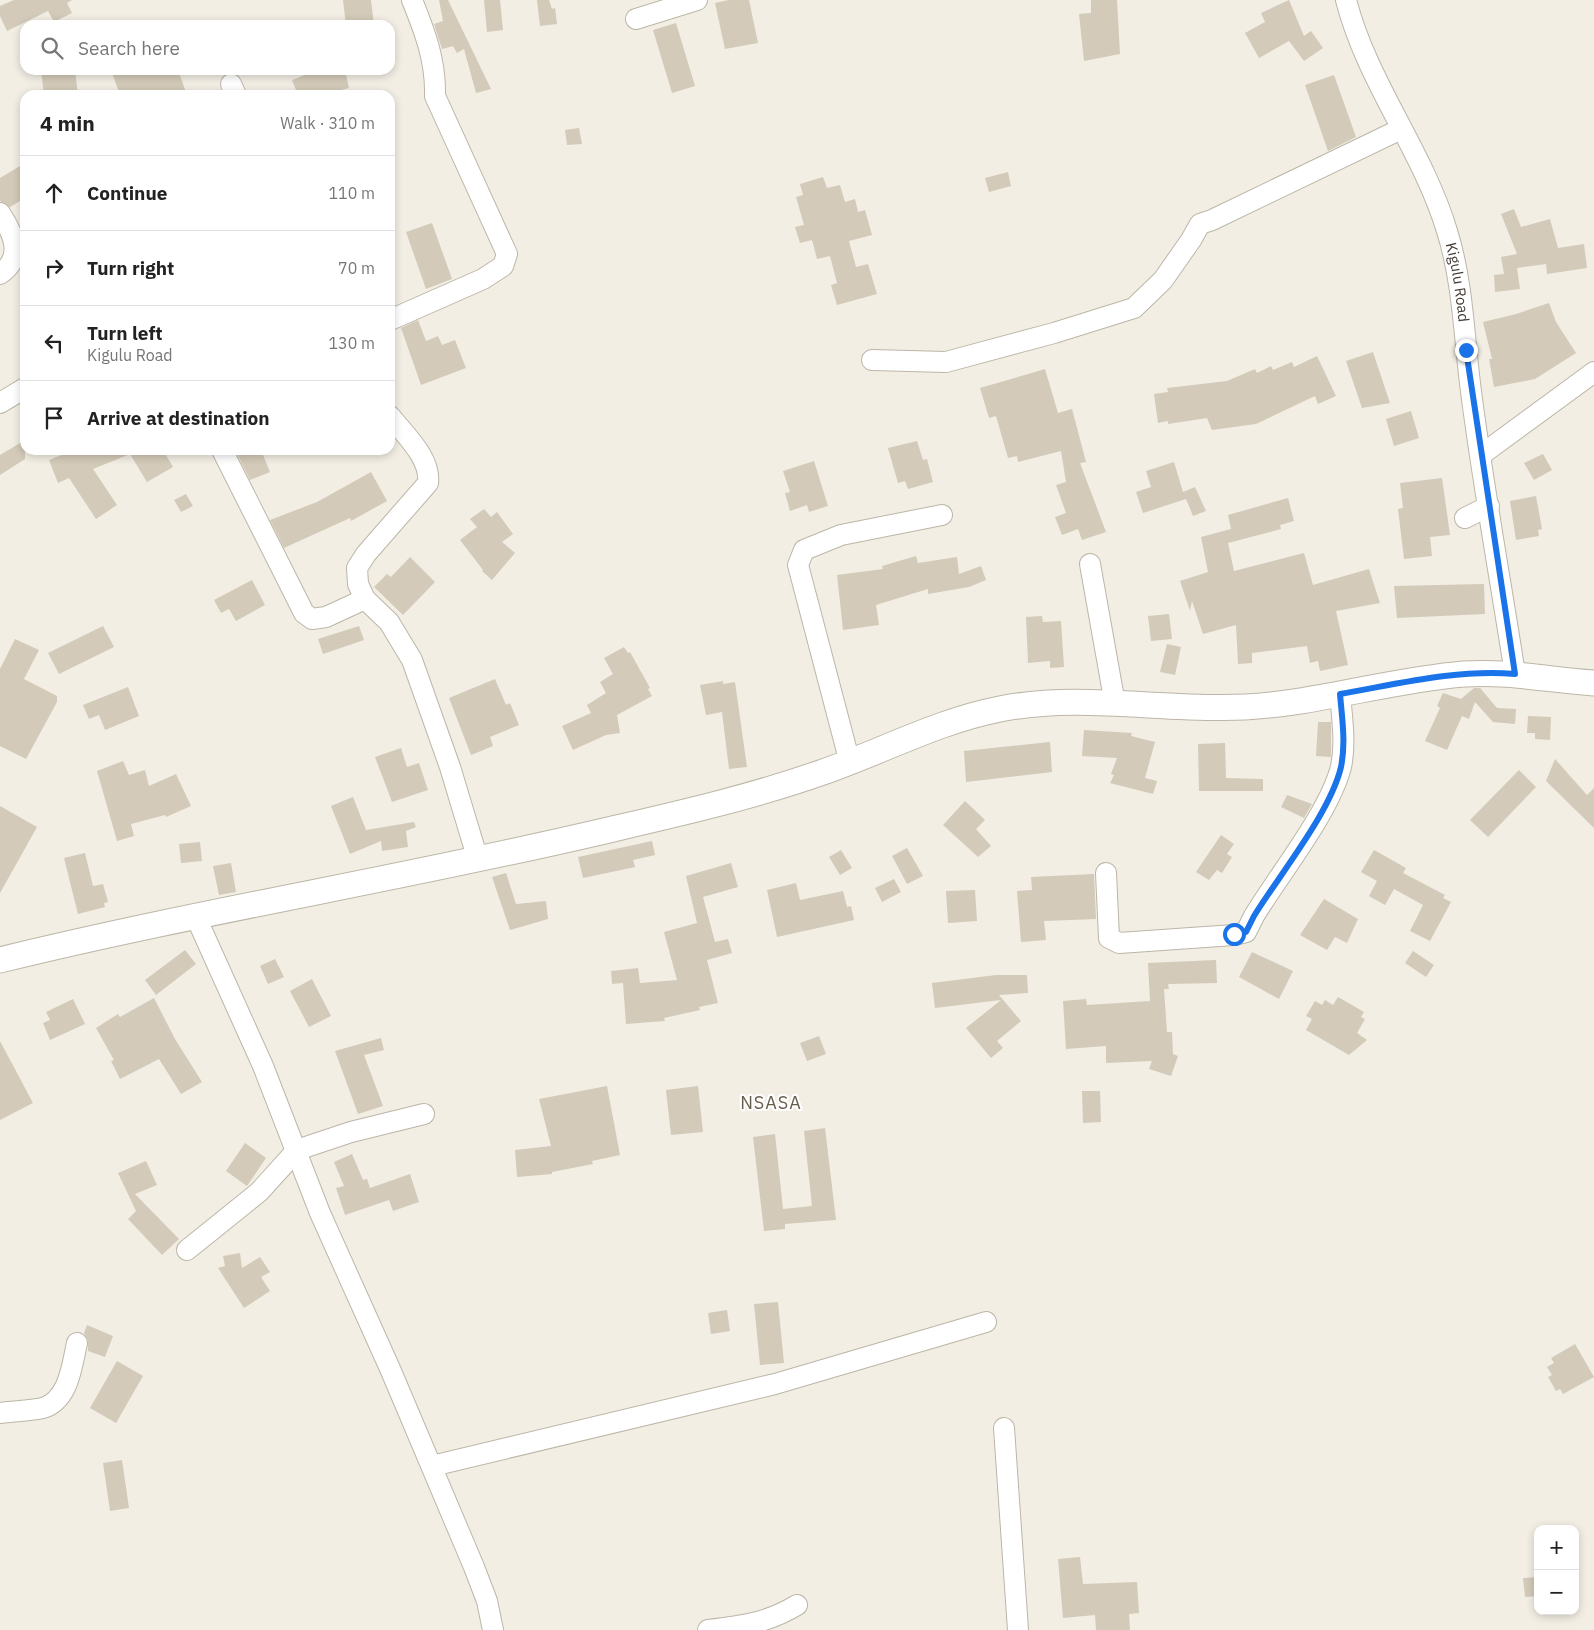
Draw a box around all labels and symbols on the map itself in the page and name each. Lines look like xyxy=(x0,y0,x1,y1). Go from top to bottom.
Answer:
street label: Kigulu Road xyxy=(1442,240,1474,323)
route end xyxy=(1455,339,1478,362)
route start xyxy=(1223,923,1246,946)
district label: NSASA xyxy=(740,1091,802,1114)

